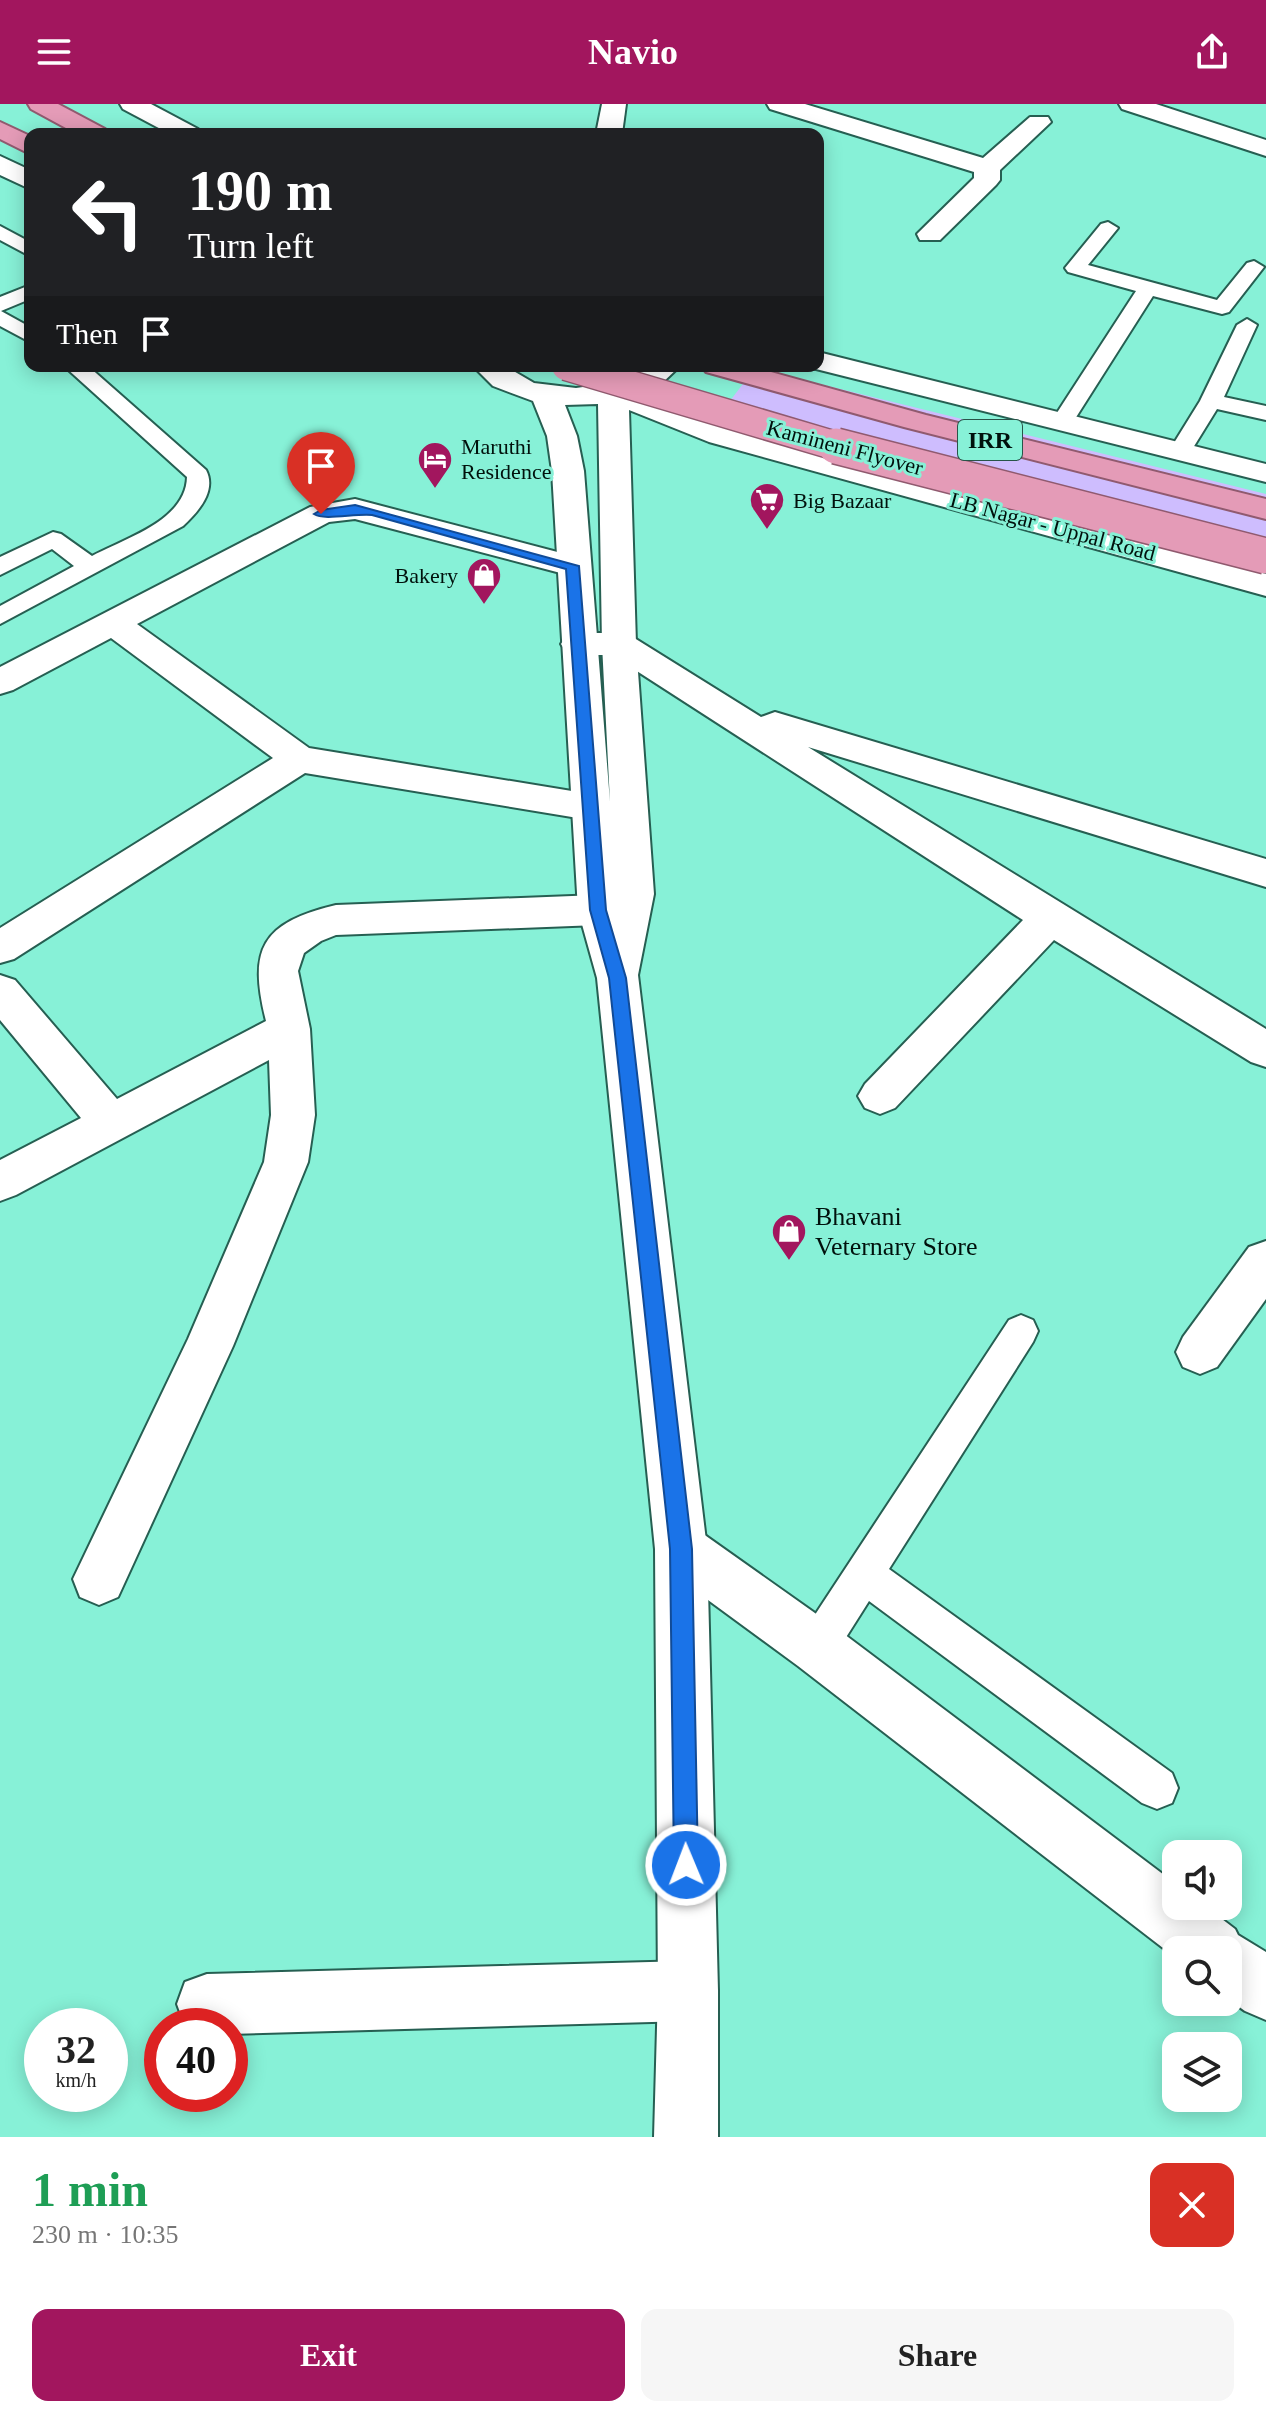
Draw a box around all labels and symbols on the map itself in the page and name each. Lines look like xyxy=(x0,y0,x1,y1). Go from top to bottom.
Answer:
street label: Kamineni Flyover xyxy=(764,415,926,481)
road number: IRR xyxy=(958,420,1022,460)
pin xyxy=(287,432,355,514)
place label: Maruthi Residence xyxy=(461,434,551,484)
hotel icon: Maruthi Residence xyxy=(416,440,454,490)
supermarket icon: Big Bazaar xyxy=(748,481,786,531)
street label: LB Nagar - Uppal Road xyxy=(948,487,1158,566)
place label: Big Bazaar xyxy=(793,488,892,513)
shop icon: Bakery xyxy=(465,556,503,606)
place label: Bakery xyxy=(394,563,458,588)
place label: Bhavani Veternary Store xyxy=(815,1202,977,1261)
shop icon: Bhavani Veternary Store xyxy=(770,1212,808,1262)
position arrow xyxy=(644,1823,728,1907)
speed limit sign: 40 xyxy=(144,2008,248,2112)

